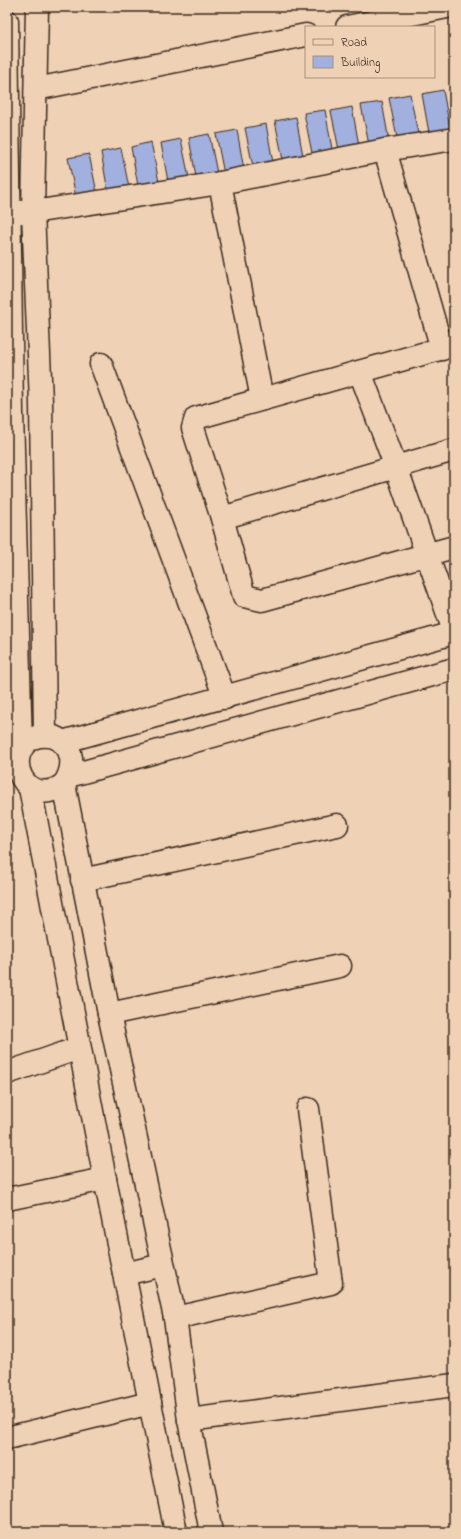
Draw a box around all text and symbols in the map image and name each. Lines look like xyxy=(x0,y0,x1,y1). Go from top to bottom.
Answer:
legend xyxy=(305,26,435,78)
text: Road xyxy=(341,34,367,52)
text: Building xyxy=(340,54,380,73)

